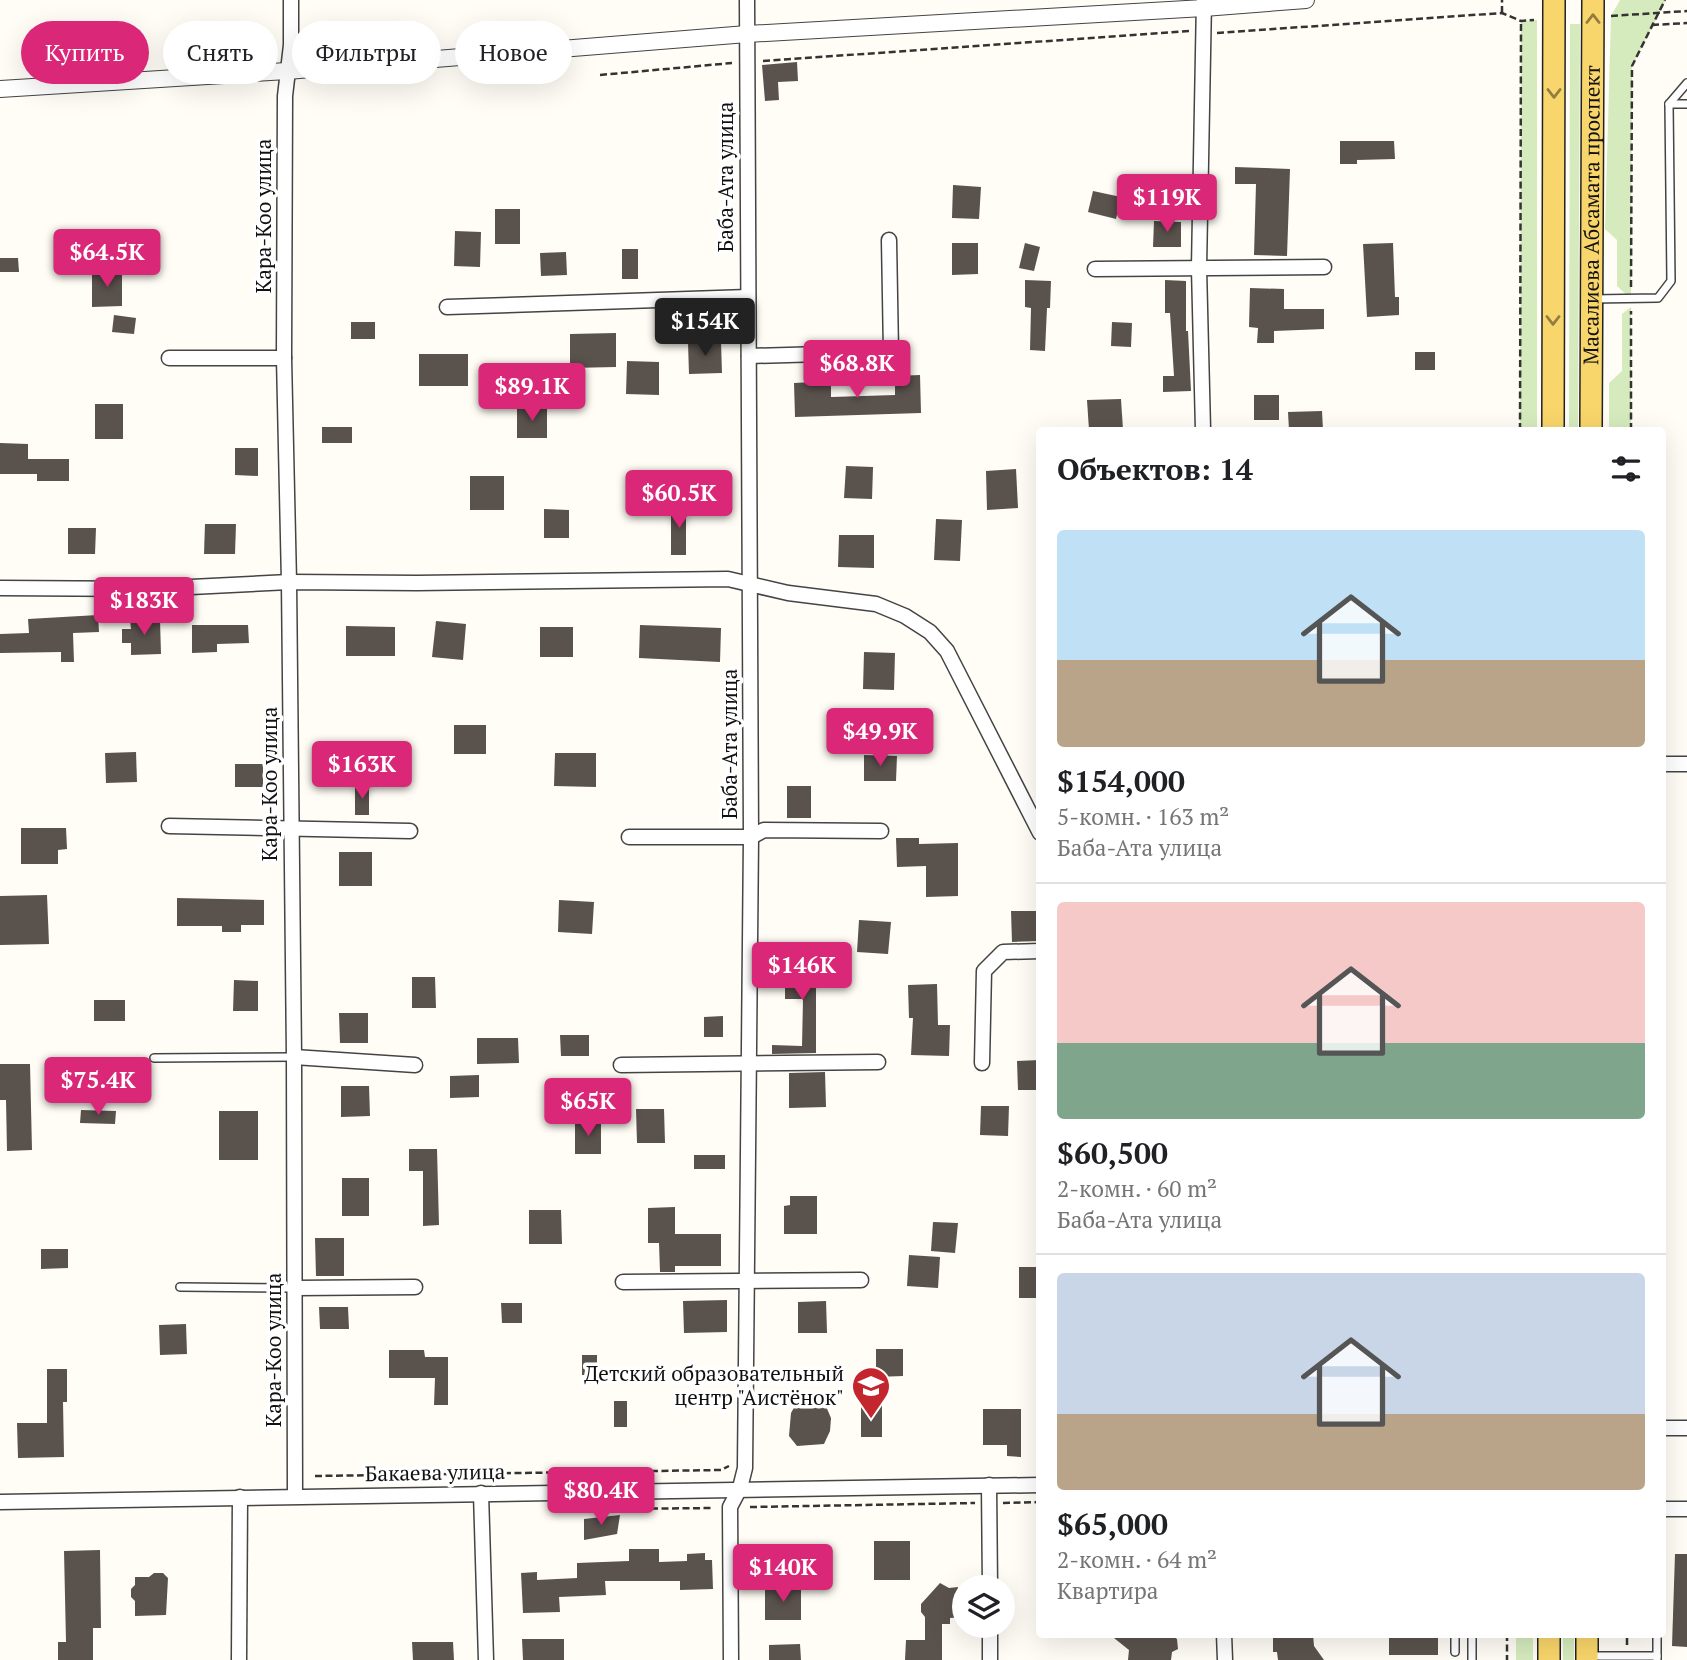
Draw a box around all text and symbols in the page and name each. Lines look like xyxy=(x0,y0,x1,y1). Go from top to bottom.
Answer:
one-way arrow xyxy=(1585,14,1601,24)
chip: Купить xyxy=(21,21,149,84)
chip: Снять xyxy=(163,21,278,84)
chip: Фильтры xyxy=(292,21,441,84)
chip: Новое xyxy=(455,21,572,84)
street label: Масалиева Абсамата проспект xyxy=(1576,65,1606,365)
one-way arrow xyxy=(1546,88,1562,98)
street label: Баба-Ата улица xyxy=(711,101,739,252)
street label: Кара-Коо улица xyxy=(249,138,277,293)
pin: $119K xyxy=(1118,174,1216,234)
text: $119K xyxy=(1133,181,1201,212)
pin: $64.5K xyxy=(50,230,164,289)
text: $64.5K xyxy=(69,236,145,267)
pin: $154K xyxy=(656,298,754,358)
text: $154K xyxy=(671,305,739,336)
one-way arrow xyxy=(1545,315,1561,326)
pin: $68.8K xyxy=(800,340,914,400)
text: $68.8K xyxy=(819,347,895,378)
pin: $89.1K xyxy=(475,364,589,423)
text: $89.1K xyxy=(494,370,570,401)
text: Объектов: 14 xyxy=(1057,449,1253,489)
icon: filters xyxy=(1607,450,1645,488)
pin: $60.5K xyxy=(622,470,736,530)
text: $60.5K xyxy=(641,477,717,508)
icon: home xyxy=(1288,576,1414,702)
pin: $183K xyxy=(95,578,193,637)
text: $183K xyxy=(110,584,178,615)
street label: Баба-Ата улица xyxy=(715,668,743,819)
street label: Кара-Коо улица xyxy=(255,706,283,861)
pin: $49.9K xyxy=(823,708,937,768)
text: $49.9K xyxy=(842,715,918,746)
pin: $163K xyxy=(313,742,411,801)
text: $163K xyxy=(328,748,396,779)
text: $154,000 xyxy=(1057,761,1185,801)
text: 5-комн. · 163 m² xyxy=(1057,801,1229,832)
text: Баба-Ата улица xyxy=(1057,832,1222,863)
pin: $146K xyxy=(753,942,851,1002)
icon: home xyxy=(1288,948,1414,1074)
text: $146K xyxy=(768,949,836,980)
pin: $75.4K xyxy=(41,1058,155,1117)
text: $75.4K xyxy=(60,1064,136,1095)
pin: $65K xyxy=(547,1078,629,1138)
text: $65K xyxy=(560,1085,616,1116)
text: $60,500 xyxy=(1057,1133,1168,1173)
text: 2-комн. · 60 m² xyxy=(1057,1173,1217,1204)
text: Баба-Ата улица xyxy=(1057,1204,1222,1235)
street label: Кара-Коо улица xyxy=(259,1272,287,1427)
icon: home xyxy=(1288,1319,1414,1445)
place label: Детский образовательный центр "Аистёнок" xyxy=(584,1359,844,1411)
school or university icon: Детский образовательный центр "Аистёнок" xyxy=(850,1365,892,1420)
street label: Бакаева улица xyxy=(365,1457,506,1487)
pin: $80.4K xyxy=(544,1468,658,1527)
text: $80.4K xyxy=(563,1474,639,1505)
text: $65,000 xyxy=(1057,1504,1168,1544)
pin: $140K xyxy=(734,1544,832,1604)
text: 2-комн. · 64 m² xyxy=(1057,1544,1217,1575)
text: $140K xyxy=(749,1551,817,1582)
map controls xyxy=(952,1575,1015,1638)
button: layers xyxy=(952,1575,1015,1638)
text: Квартира xyxy=(1057,1575,1158,1606)

